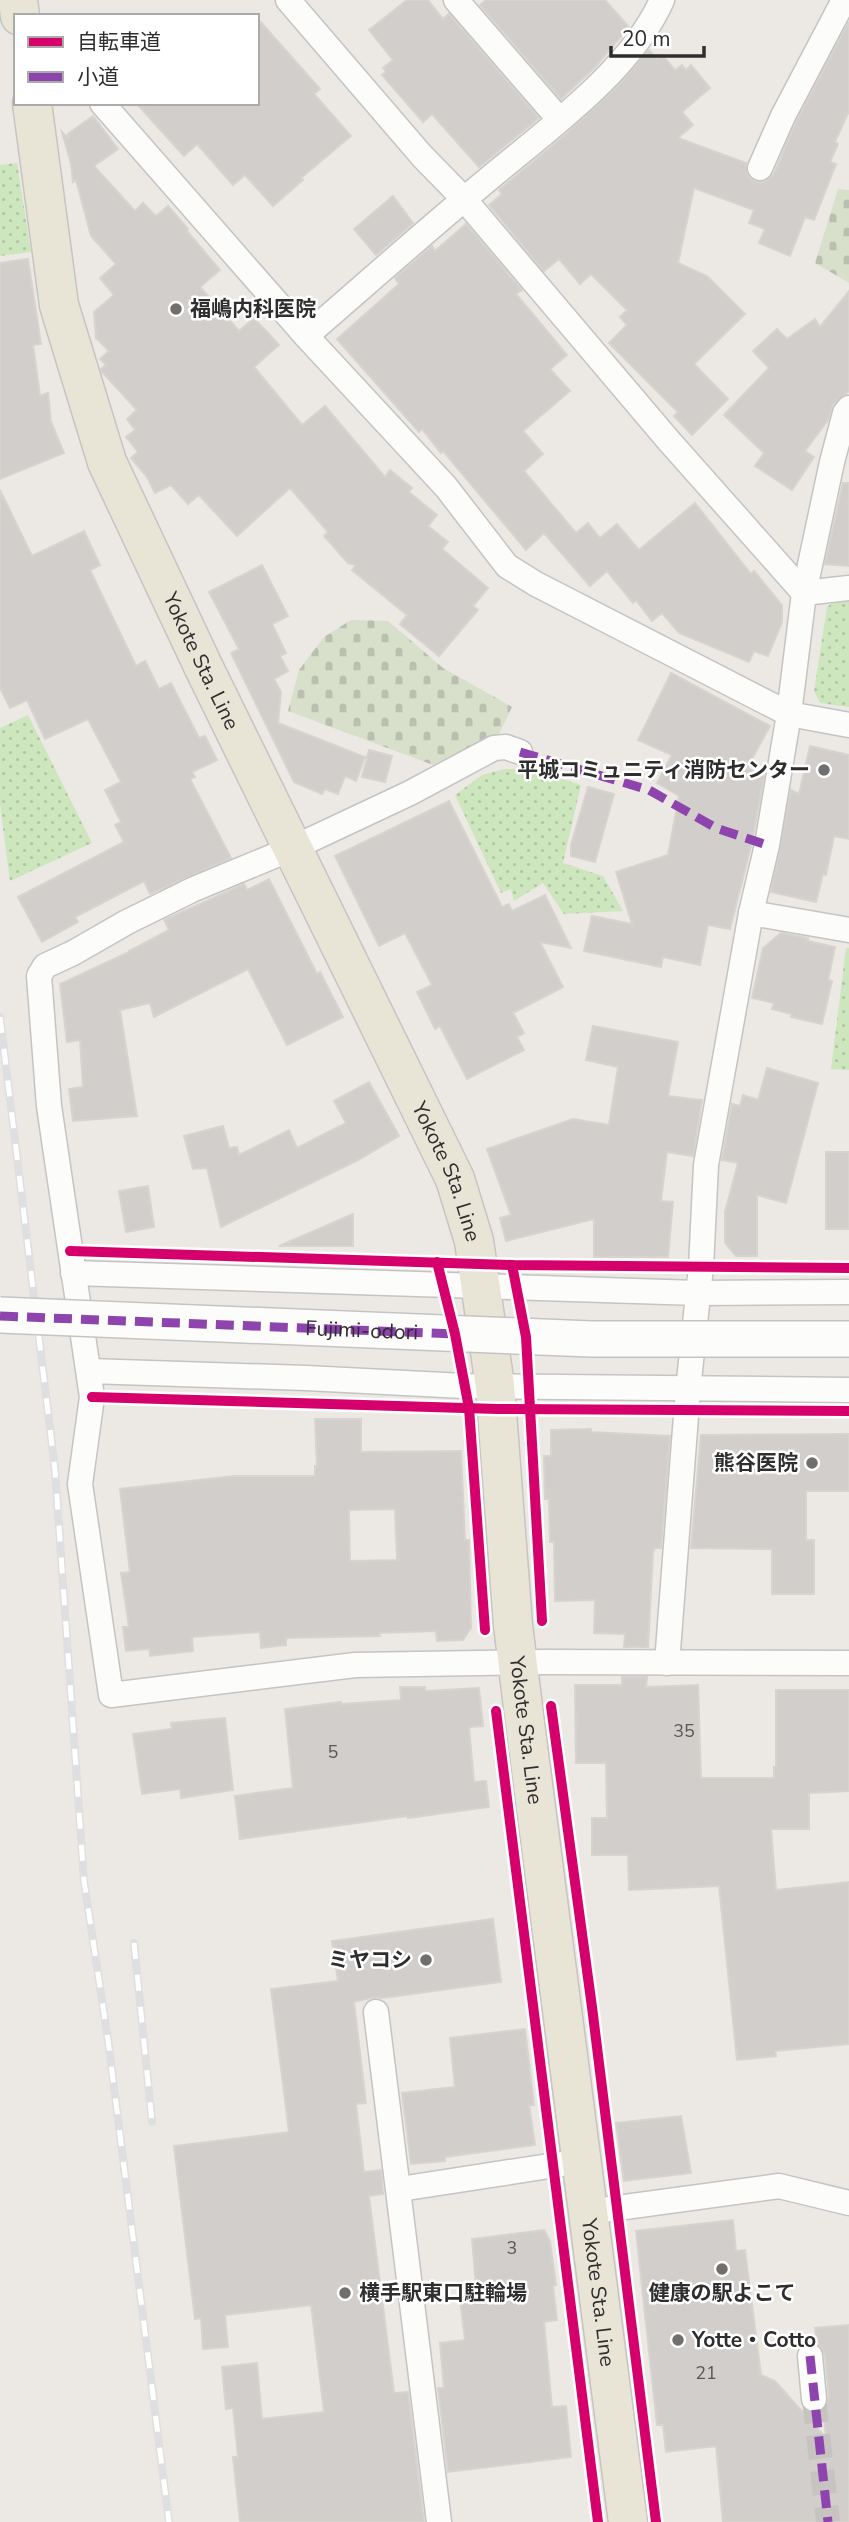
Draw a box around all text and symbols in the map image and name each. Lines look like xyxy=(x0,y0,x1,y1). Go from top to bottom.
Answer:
legend xyxy=(14,14,259,105)
scale bar xyxy=(611,14,704,58)
text: 20 m xyxy=(622,25,671,53)
text: 自転車道 xyxy=(77,28,161,56)
text: 小道 xyxy=(77,63,119,91)
place label: 福嶋内科医院 xyxy=(190,295,316,323)
marker: 福嶋内科医院 xyxy=(168,301,184,317)
street label: Yokote Sta. Line xyxy=(156,587,246,734)
place label: 平城コミュニティ消防センター xyxy=(517,756,810,784)
marker: 平城コミュニティ消防センター xyxy=(816,762,832,778)
street label: Yokote Sta. Line xyxy=(405,1096,487,1245)
street label: Fujimi-odori xyxy=(305,1314,419,1347)
place label: 熊谷医院 xyxy=(714,1449,798,1477)
marker: 熊谷医院 xyxy=(804,1455,820,1471)
street label: Yokote Sta. Line xyxy=(503,1653,549,1806)
house number: 35 xyxy=(673,1719,695,1743)
house number: 5 xyxy=(328,1740,338,1764)
place label: ミヤコシ xyxy=(328,1946,412,1974)
marker: ミヤコシ xyxy=(418,1952,434,1968)
street label: Yokote Sta. Line xyxy=(575,2216,622,2368)
house number: 3 xyxy=(507,2236,517,2260)
marker: 健康の駅よこて xyxy=(714,2261,730,2277)
place label: 横手駅東口駐輪場 xyxy=(359,2279,527,2307)
place label: 健康の駅よこて xyxy=(649,2279,796,2307)
marker: 横手駅東口駐輪場 xyxy=(337,2285,353,2301)
place label: Yotte・Cotto xyxy=(691,2326,816,2354)
marker: Yotte・Cotto xyxy=(670,2332,686,2348)
house number: 21 xyxy=(695,2361,717,2385)

